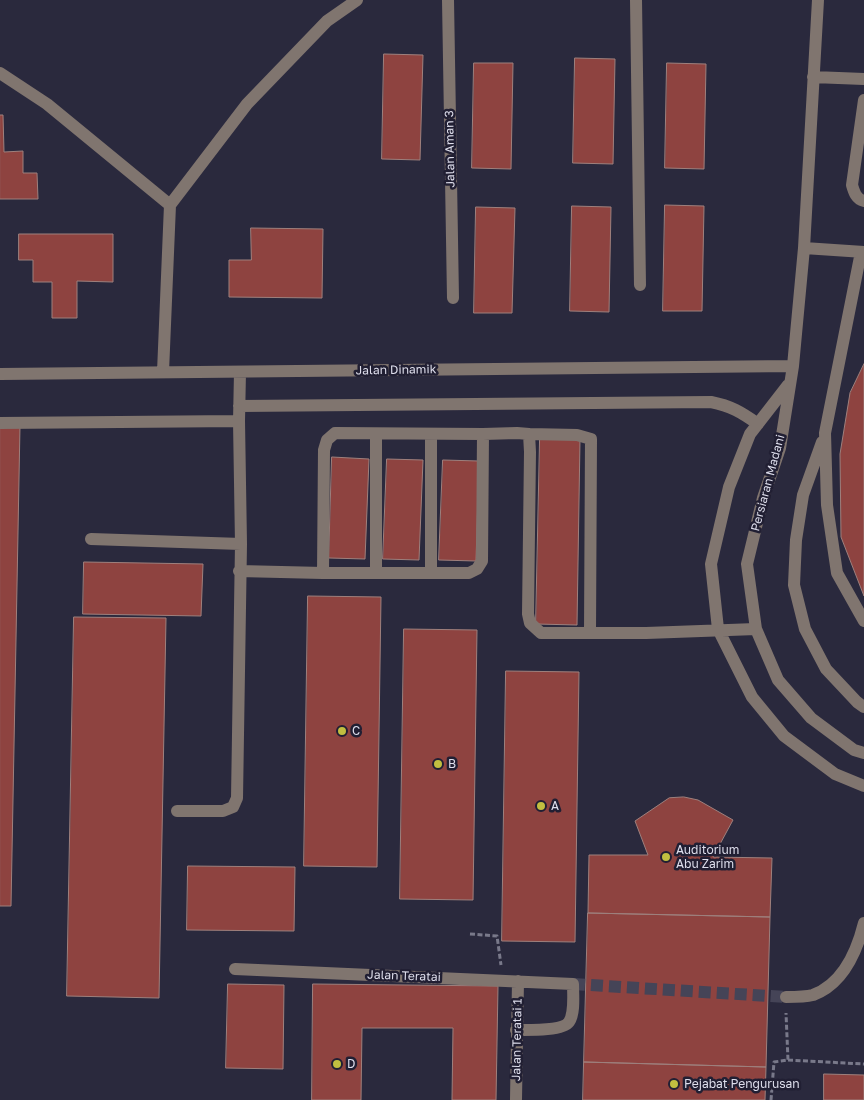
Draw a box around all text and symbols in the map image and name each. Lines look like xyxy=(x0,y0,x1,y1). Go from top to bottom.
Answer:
street label: Jalan Aman 3 xyxy=(442,110,458,188)
street label: Jalan Dinamik xyxy=(355,362,437,378)
street label: Persiaran Madani xyxy=(748,433,788,533)
place label: C xyxy=(352,724,360,738)
marker: C xyxy=(336,725,348,737)
place label: B xyxy=(448,757,456,771)
marker: B xyxy=(432,758,444,770)
place label: A xyxy=(551,799,559,813)
marker: A xyxy=(535,800,547,812)
place label: Auditorium Abu Zarim xyxy=(676,843,739,871)
marker: Auditorium Abu Zarim xyxy=(660,851,672,863)
street label: Jalan Teratai xyxy=(367,968,441,984)
street label: Jalan Teratai 1 xyxy=(509,999,525,1081)
place label: D xyxy=(347,1057,355,1071)
marker: D xyxy=(331,1058,343,1070)
place label: Pejabat Pengurusan xyxy=(684,1077,800,1091)
marker: Pejabat Pengurusan xyxy=(668,1078,680,1090)

